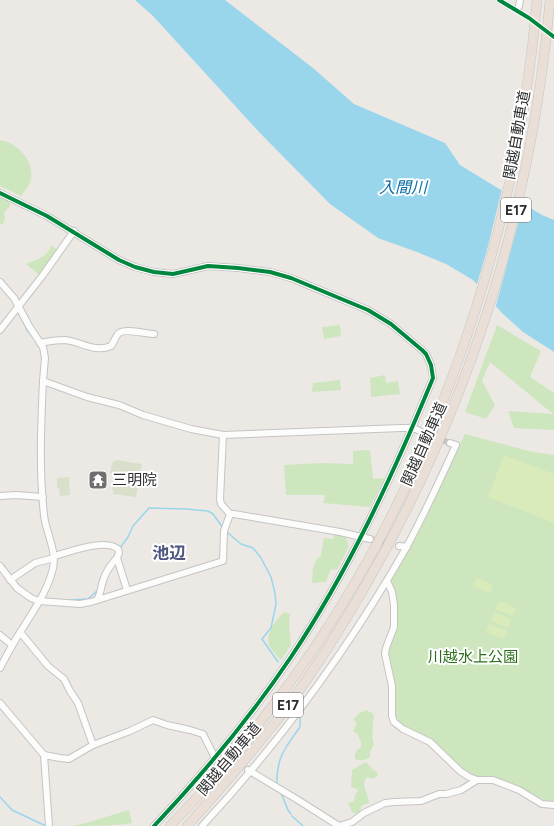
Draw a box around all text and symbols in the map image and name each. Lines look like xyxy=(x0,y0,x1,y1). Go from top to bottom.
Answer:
street label: 関越自動車道 xyxy=(500,89,534,181)
water label: 入間川 xyxy=(379,178,429,197)
road number: E17 xyxy=(501,198,531,222)
street label: 関越自動車道 xyxy=(397,399,451,489)
temple icon: 三明院 xyxy=(87,469,109,491)
place label: 三明院 xyxy=(112,471,157,489)
district label: 池辺 xyxy=(152,543,186,563)
park label: 川越水上公園 xyxy=(428,648,518,666)
road number: E17 xyxy=(273,693,303,717)
street label: 関越自動車道 xyxy=(193,719,265,799)

